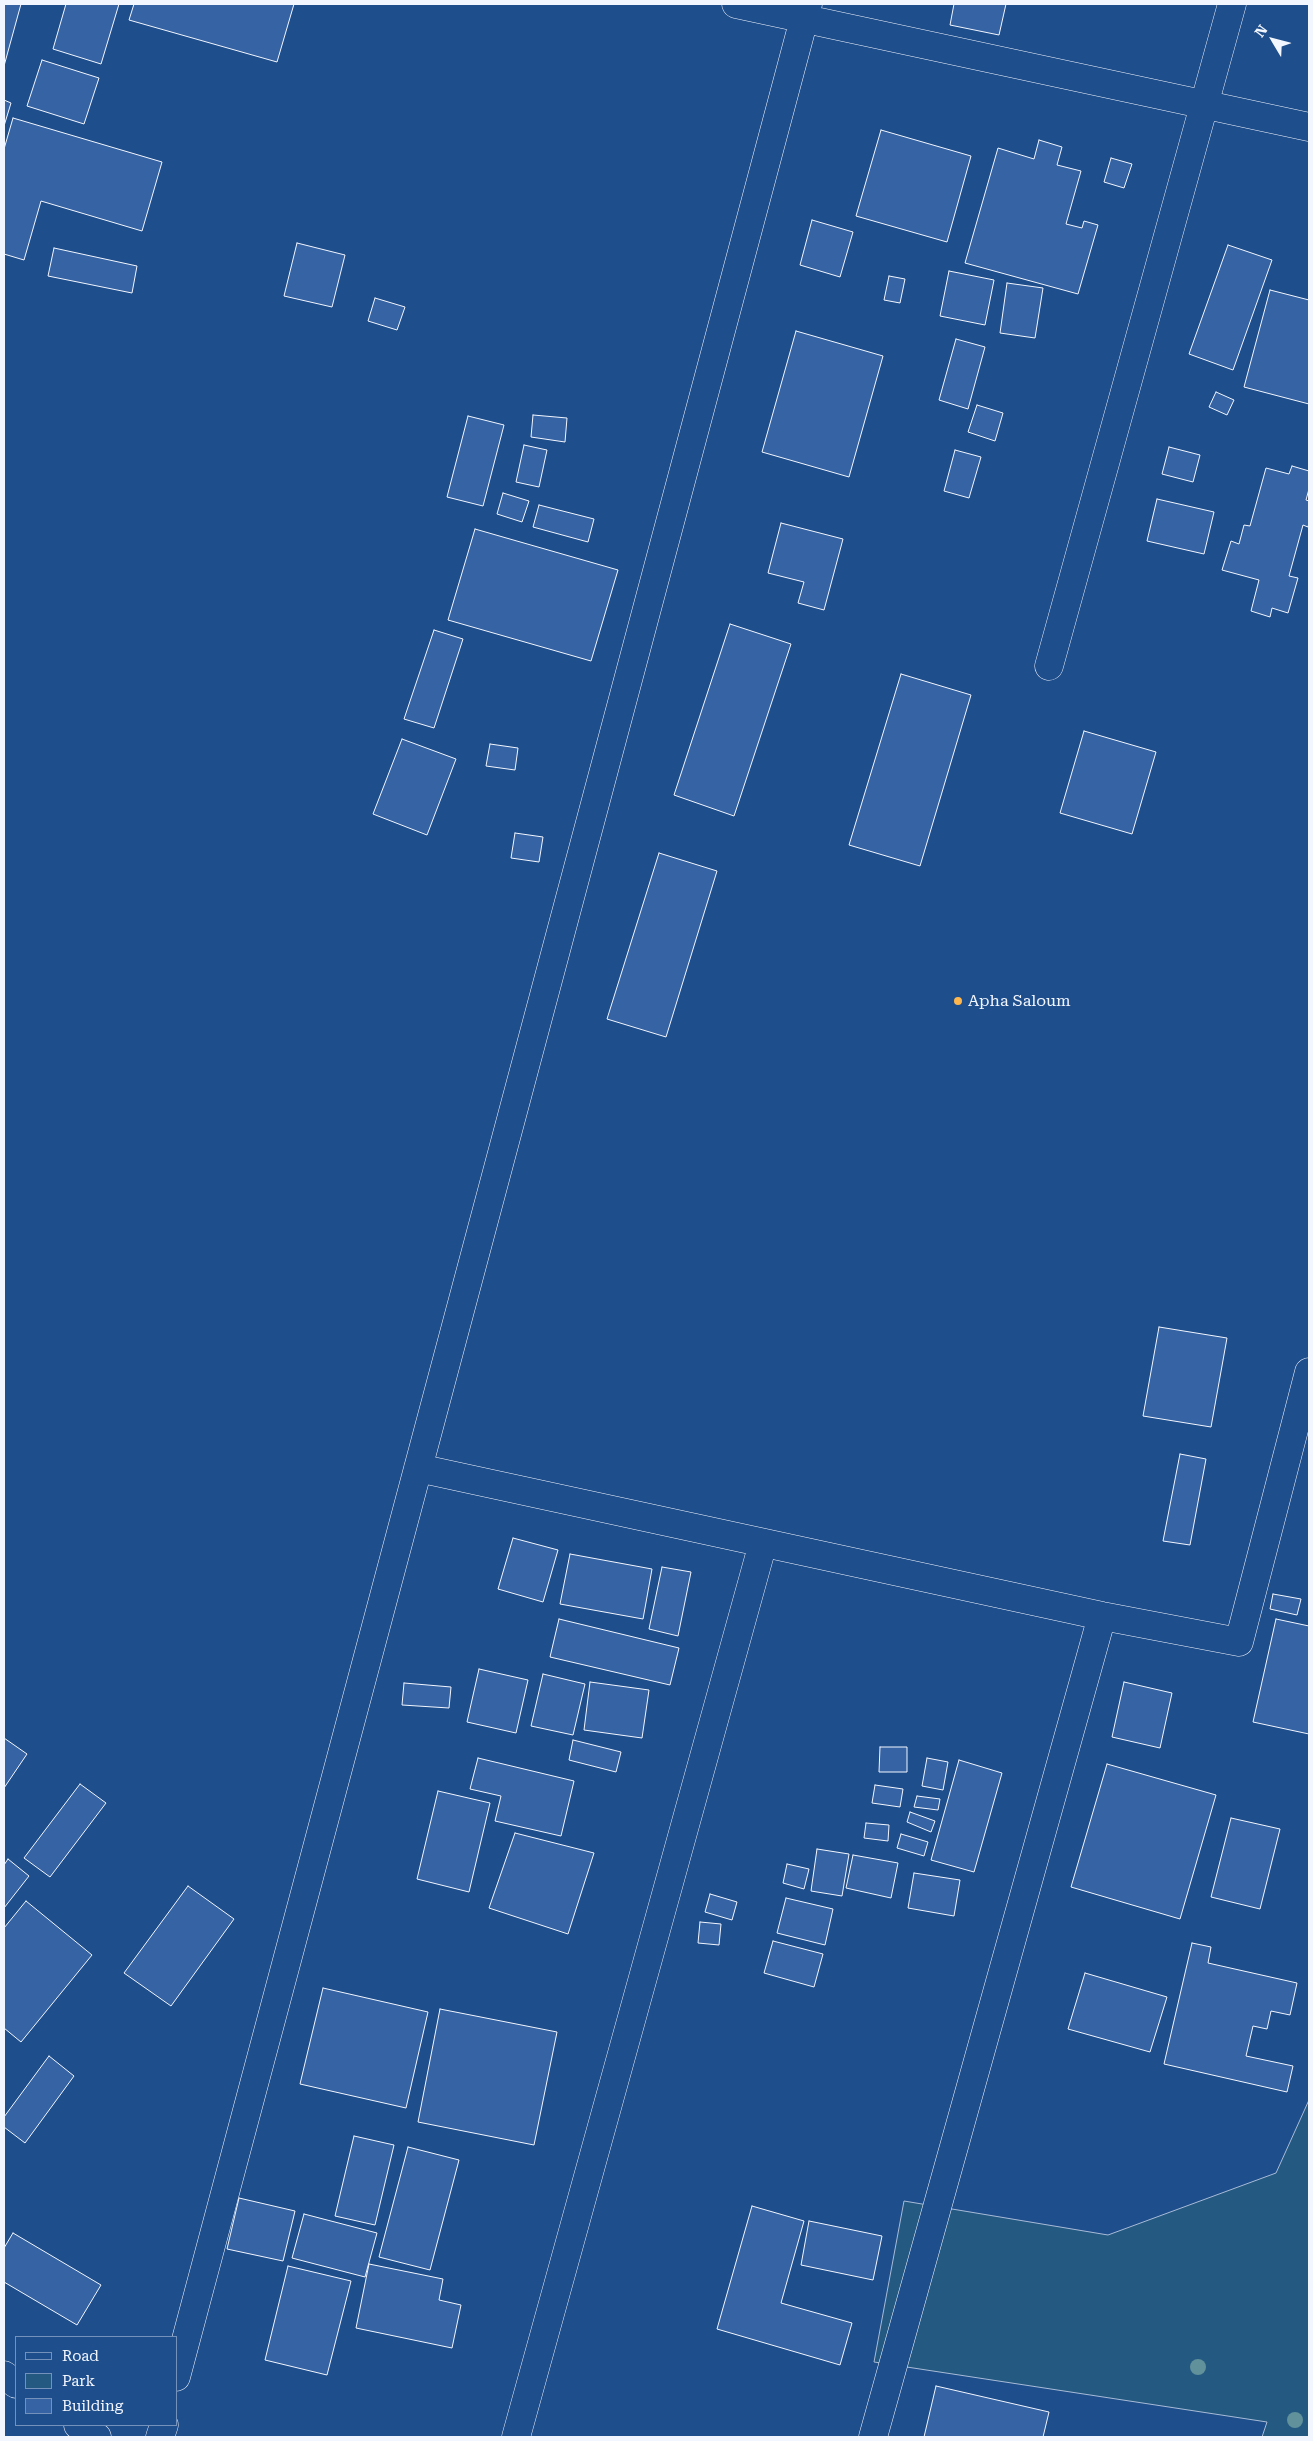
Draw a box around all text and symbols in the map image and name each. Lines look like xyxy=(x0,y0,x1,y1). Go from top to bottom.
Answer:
north arrow xyxy=(1248,15,1298,65)
text: N xyxy=(1251,22,1271,40)
place label: Apha Saloum xyxy=(968,991,1071,1011)
marker: Apha Saloum xyxy=(952,995,964,1007)
legend xyxy=(15,2336,178,2426)
text: Road xyxy=(62,2347,99,2365)
text: Park xyxy=(62,2372,95,2390)
text: Building xyxy=(62,2397,123,2415)

